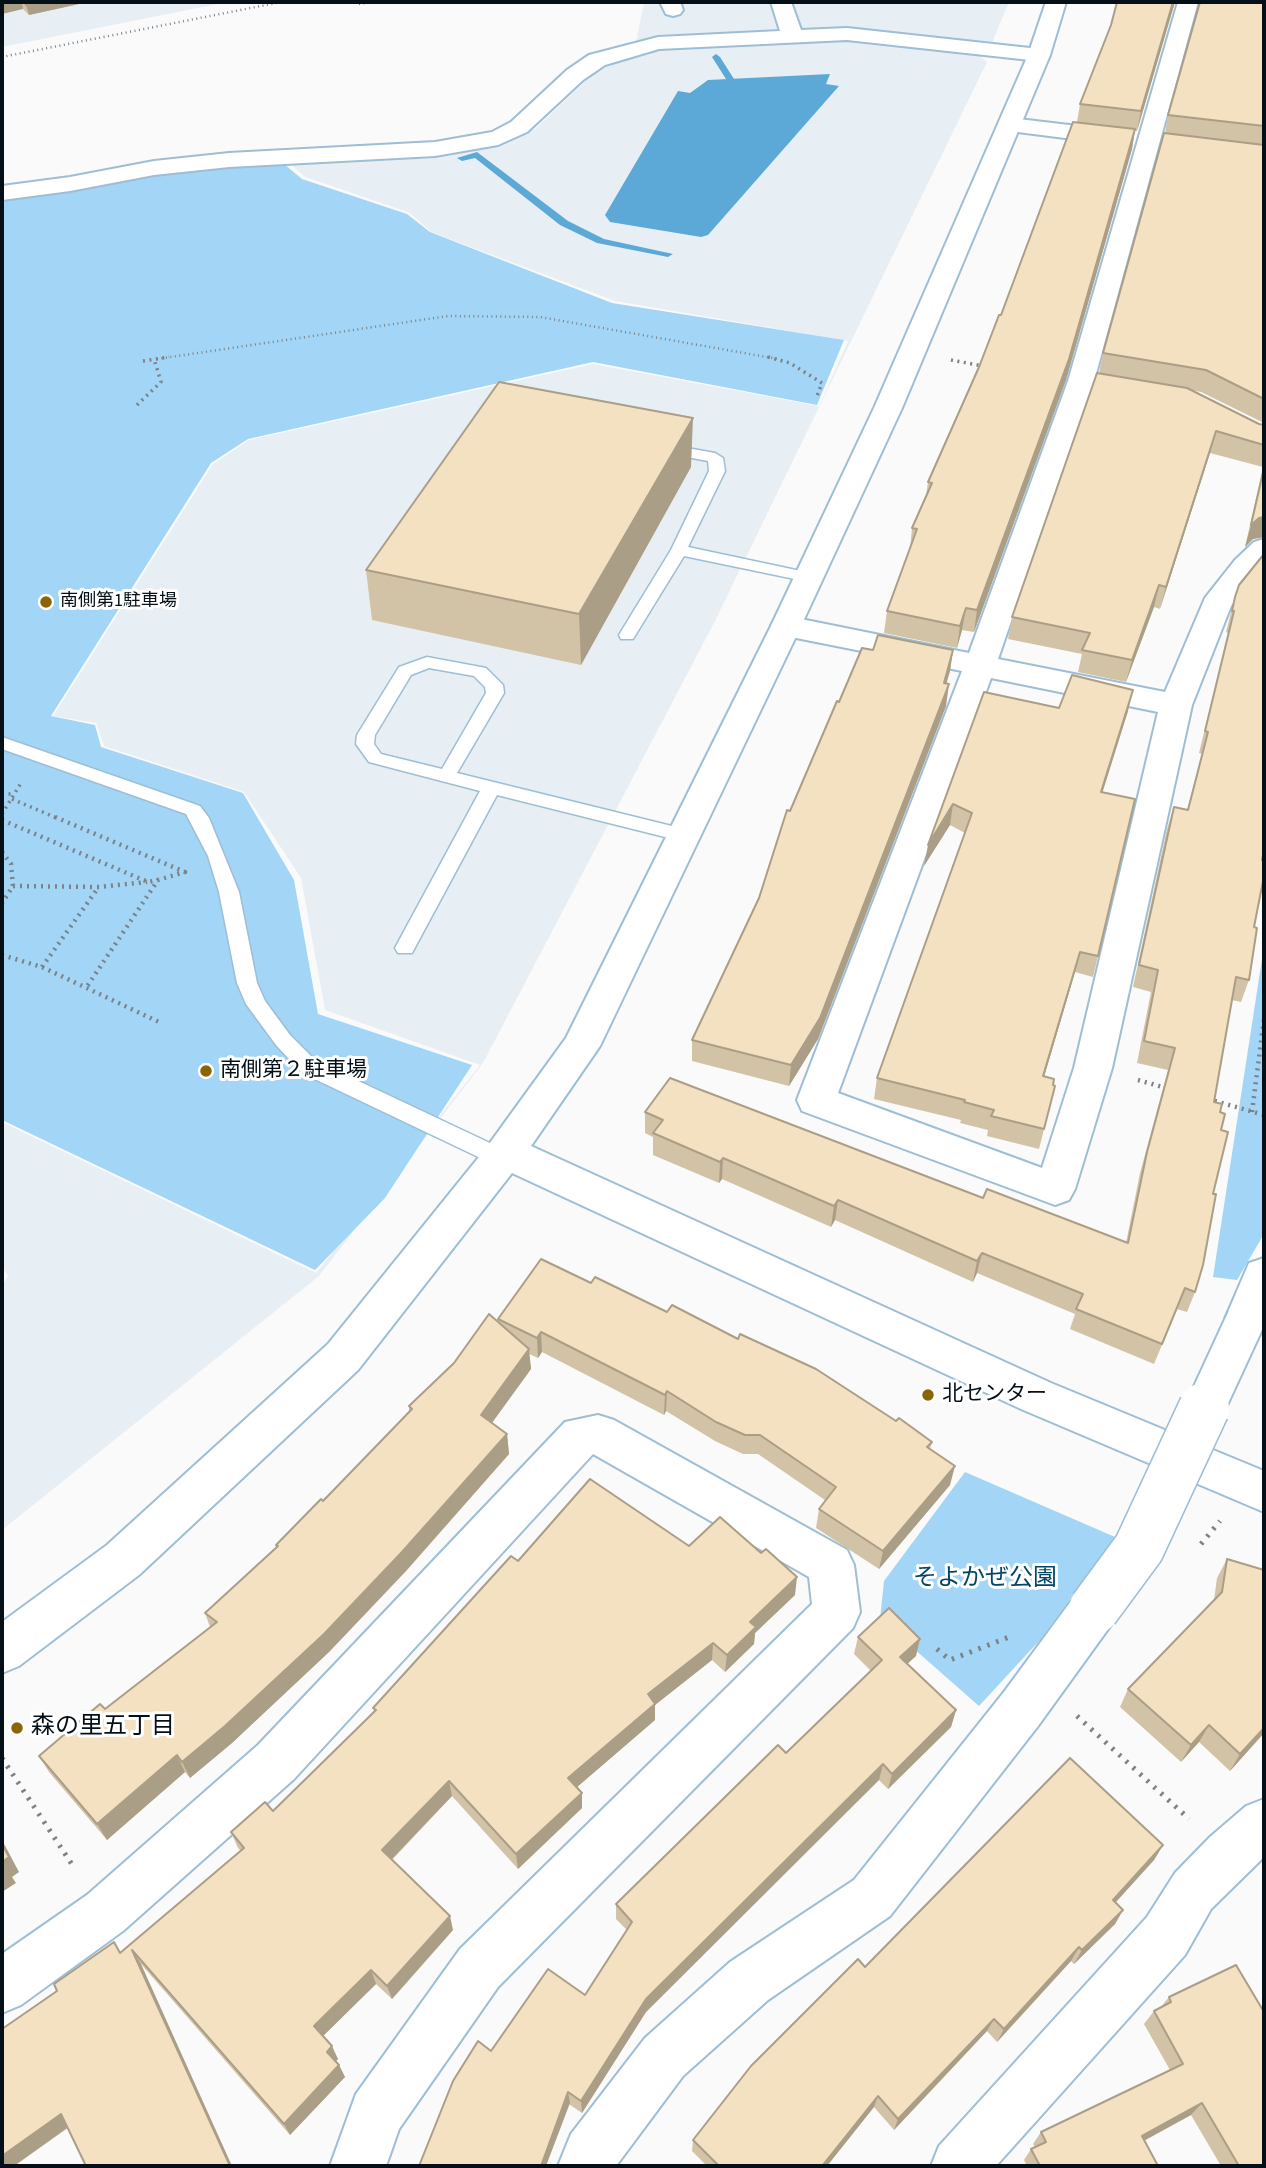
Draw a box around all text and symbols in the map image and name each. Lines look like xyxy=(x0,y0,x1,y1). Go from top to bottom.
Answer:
place label: 南側第1駐車場 xyxy=(60,591,177,613)
marker: 南側第1駐車場 xyxy=(38,594,54,610)
place label: 南側第２駐車場 xyxy=(220,1058,367,1084)
marker: 南側第２駐車場 xyxy=(198,1063,214,1079)
place label: 北センター xyxy=(942,1382,1047,1408)
marker: 北センター xyxy=(920,1387,936,1403)
park label: そよかぜ公園 xyxy=(913,1566,1057,1594)
place label: 森の里五丁目 xyxy=(31,1714,175,1742)
marker: 森の里五丁目 xyxy=(9,1720,25,1736)

